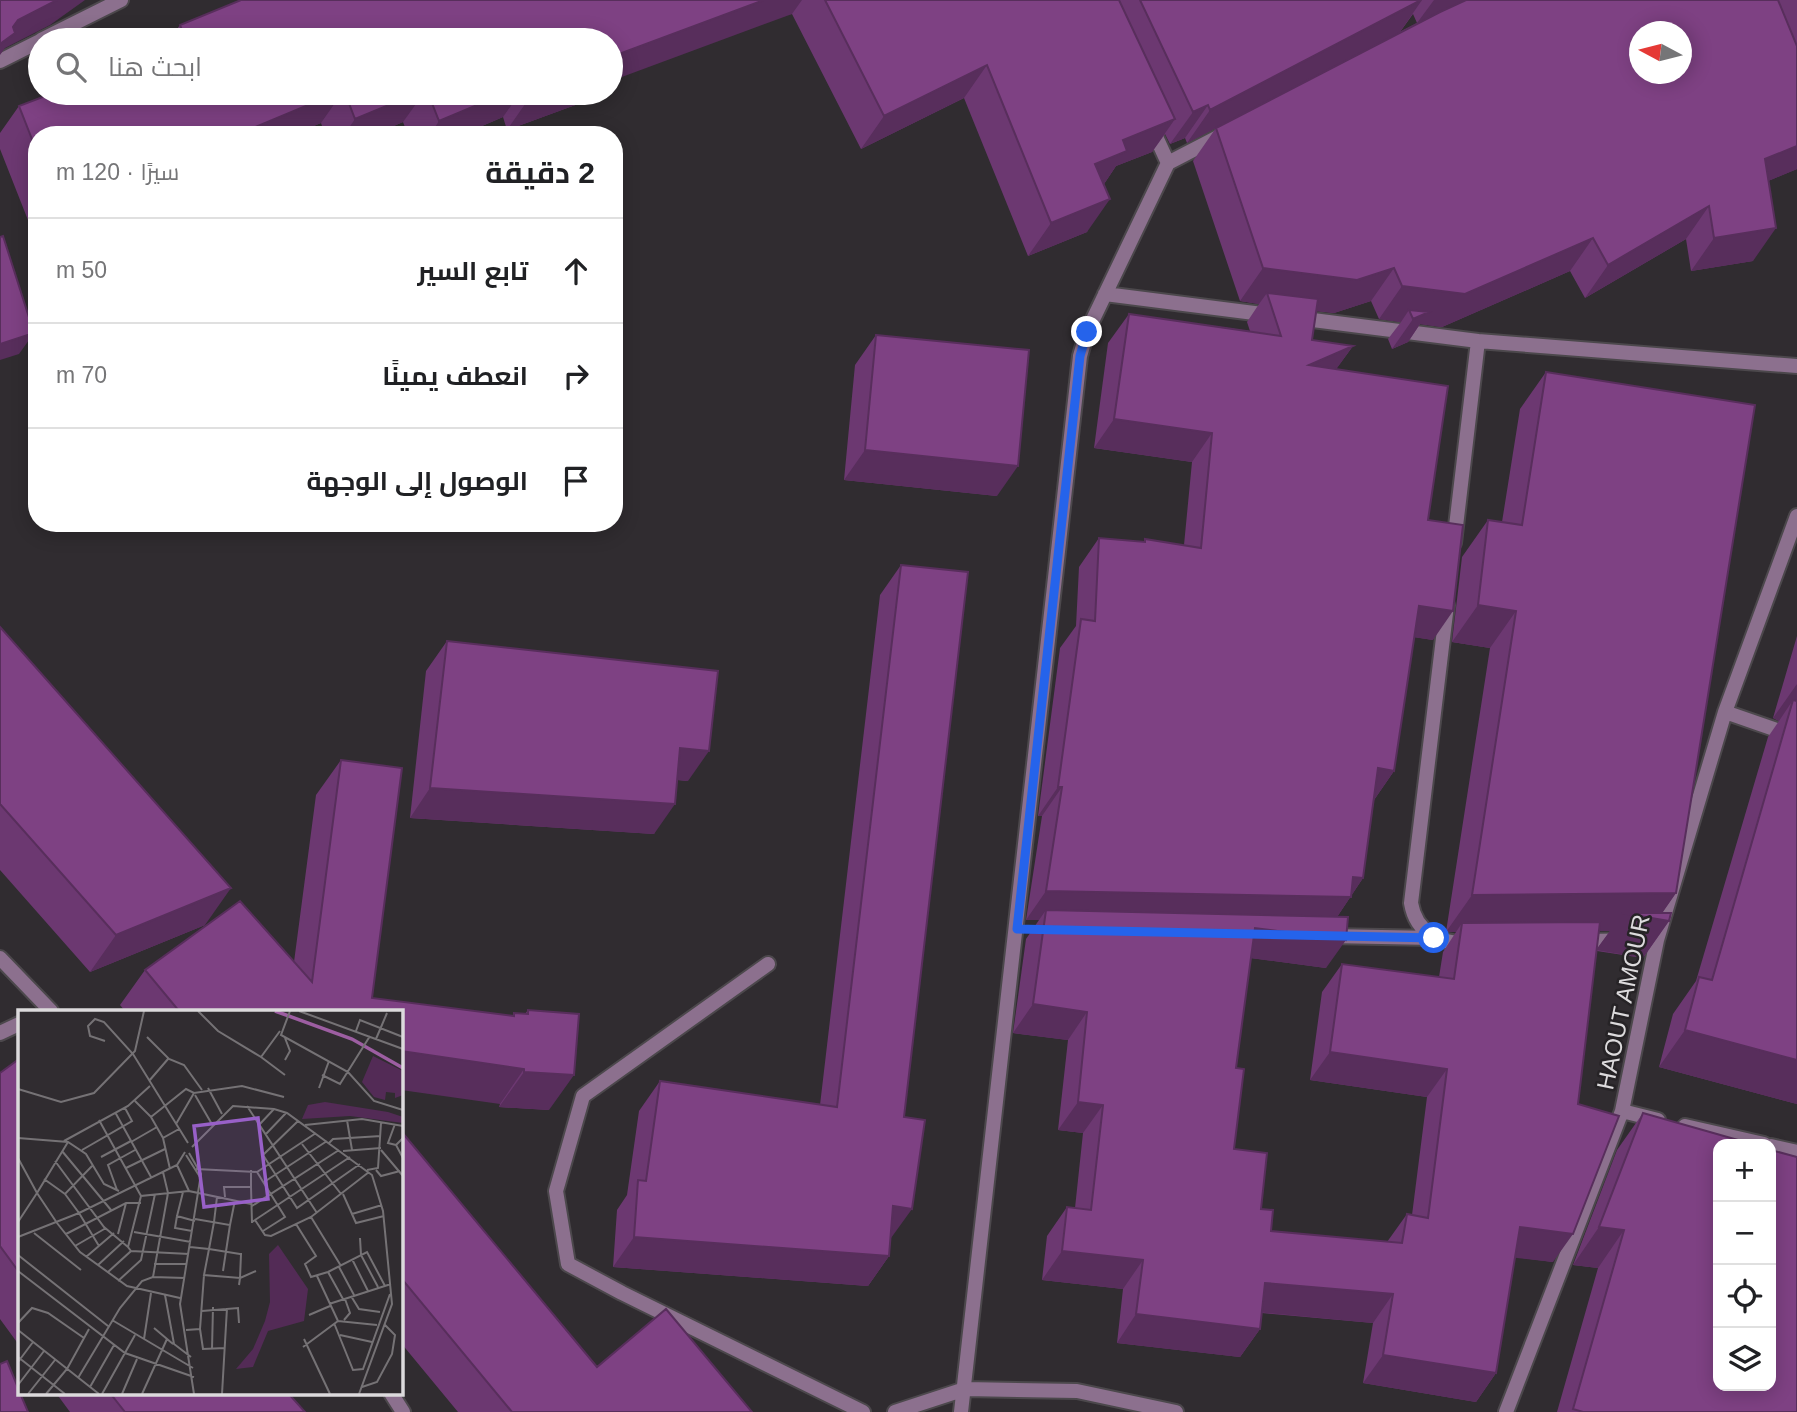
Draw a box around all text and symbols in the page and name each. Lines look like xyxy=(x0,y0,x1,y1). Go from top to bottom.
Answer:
north arrow xyxy=(1629,21,1692,84)
search box xyxy=(28,28,623,105)
icon: search xyxy=(52,48,90,86)
text: ابحث هنا xyxy=(108,52,202,82)
text: 2 دقيقة xyxy=(485,156,595,189)
text: سيرًا · 120 m xyxy=(56,159,179,185)
icon: ahead xyxy=(557,252,595,290)
text: تابع السير xyxy=(417,256,528,286)
text: 50 m xyxy=(56,257,107,283)
route end xyxy=(1071,316,1102,347)
icon: right xyxy=(557,357,595,395)
text: انعطف يمينًا xyxy=(382,361,528,391)
text: 70 m xyxy=(56,362,107,388)
icon: arrive xyxy=(557,462,595,500)
text: الوصول إلى الوجهة xyxy=(306,466,528,496)
street label: HAOUT AMOUR xyxy=(1591,912,1655,1092)
route start xyxy=(1418,922,1449,953)
inset map xyxy=(18,1010,402,1394)
map controls xyxy=(1713,1139,1776,1391)
button: + xyxy=(1713,1139,1776,1202)
button: − xyxy=(1713,1202,1776,1265)
button: locate xyxy=(1713,1265,1776,1328)
button: layers xyxy=(1713,1328,1776,1391)

